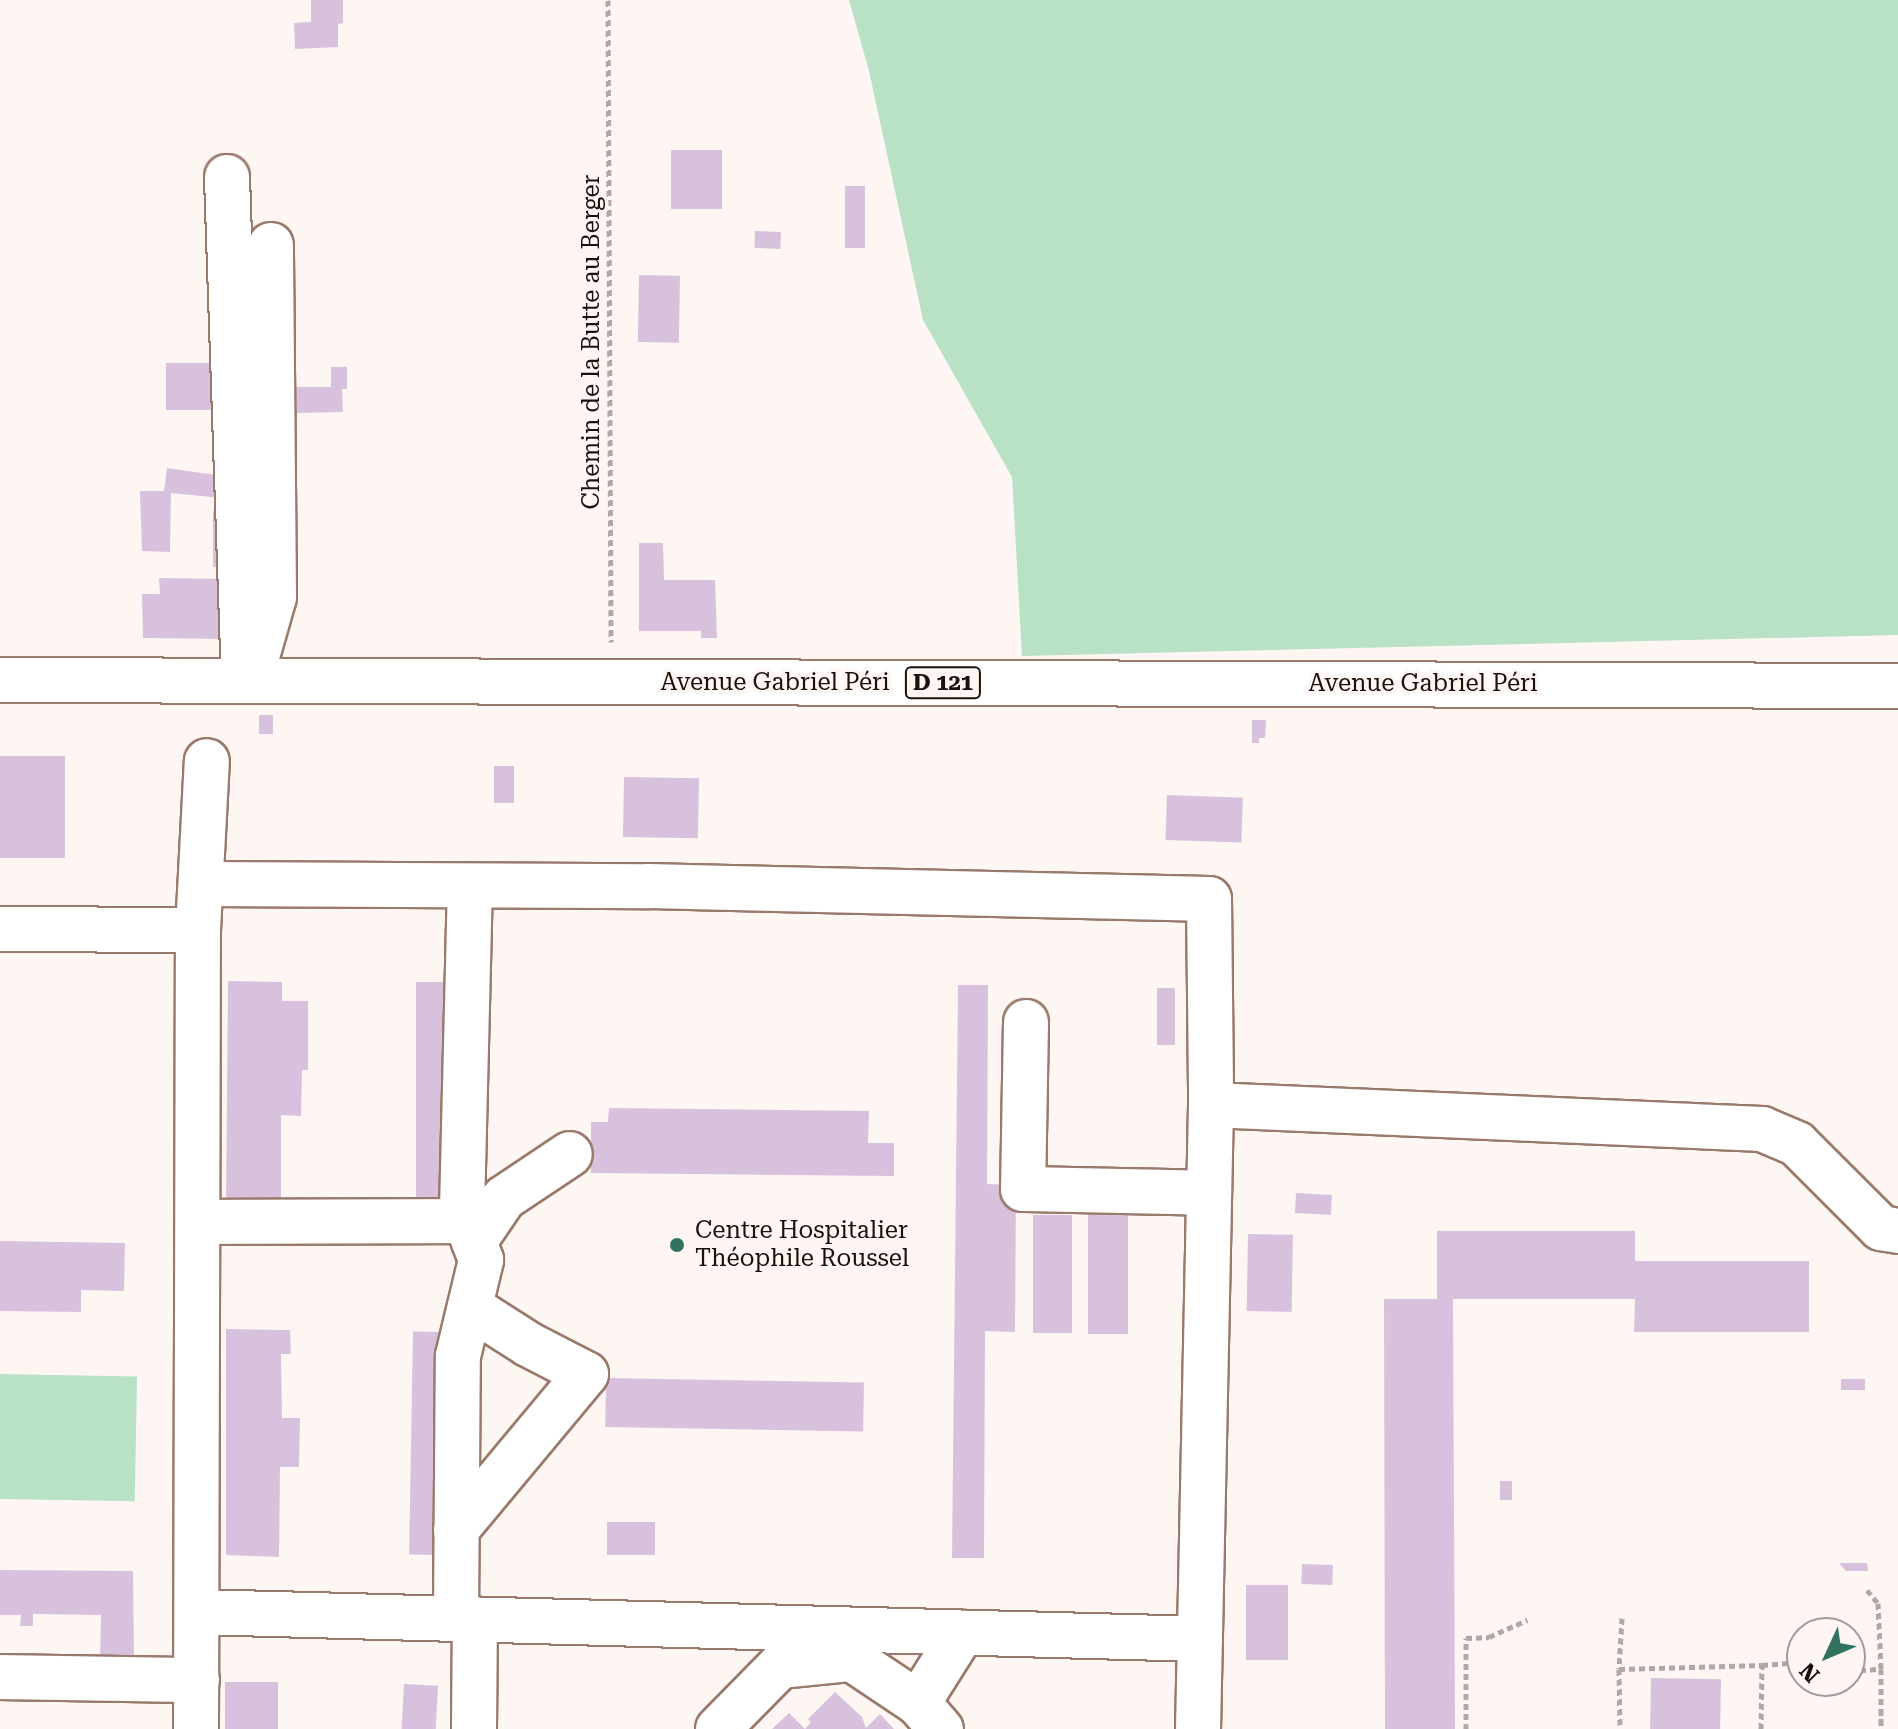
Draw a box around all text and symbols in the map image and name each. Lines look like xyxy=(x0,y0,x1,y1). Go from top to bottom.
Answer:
street label: Chemin de la Butte au Berger xyxy=(578,175,606,509)
road number: D 121 xyxy=(903,665,983,701)
street label: Avenue Gabriel Péri xyxy=(660,669,890,697)
street label: Avenue Gabriel Péri xyxy=(1308,670,1538,698)
place label: Centre Hospitalier Théophile Roussel xyxy=(695,1217,909,1273)
marker: Centre Hospitalier Théophile Roussel xyxy=(666,1234,688,1256)
north arrow xyxy=(1786,1617,1866,1697)
text: N xyxy=(1795,1658,1825,1687)

